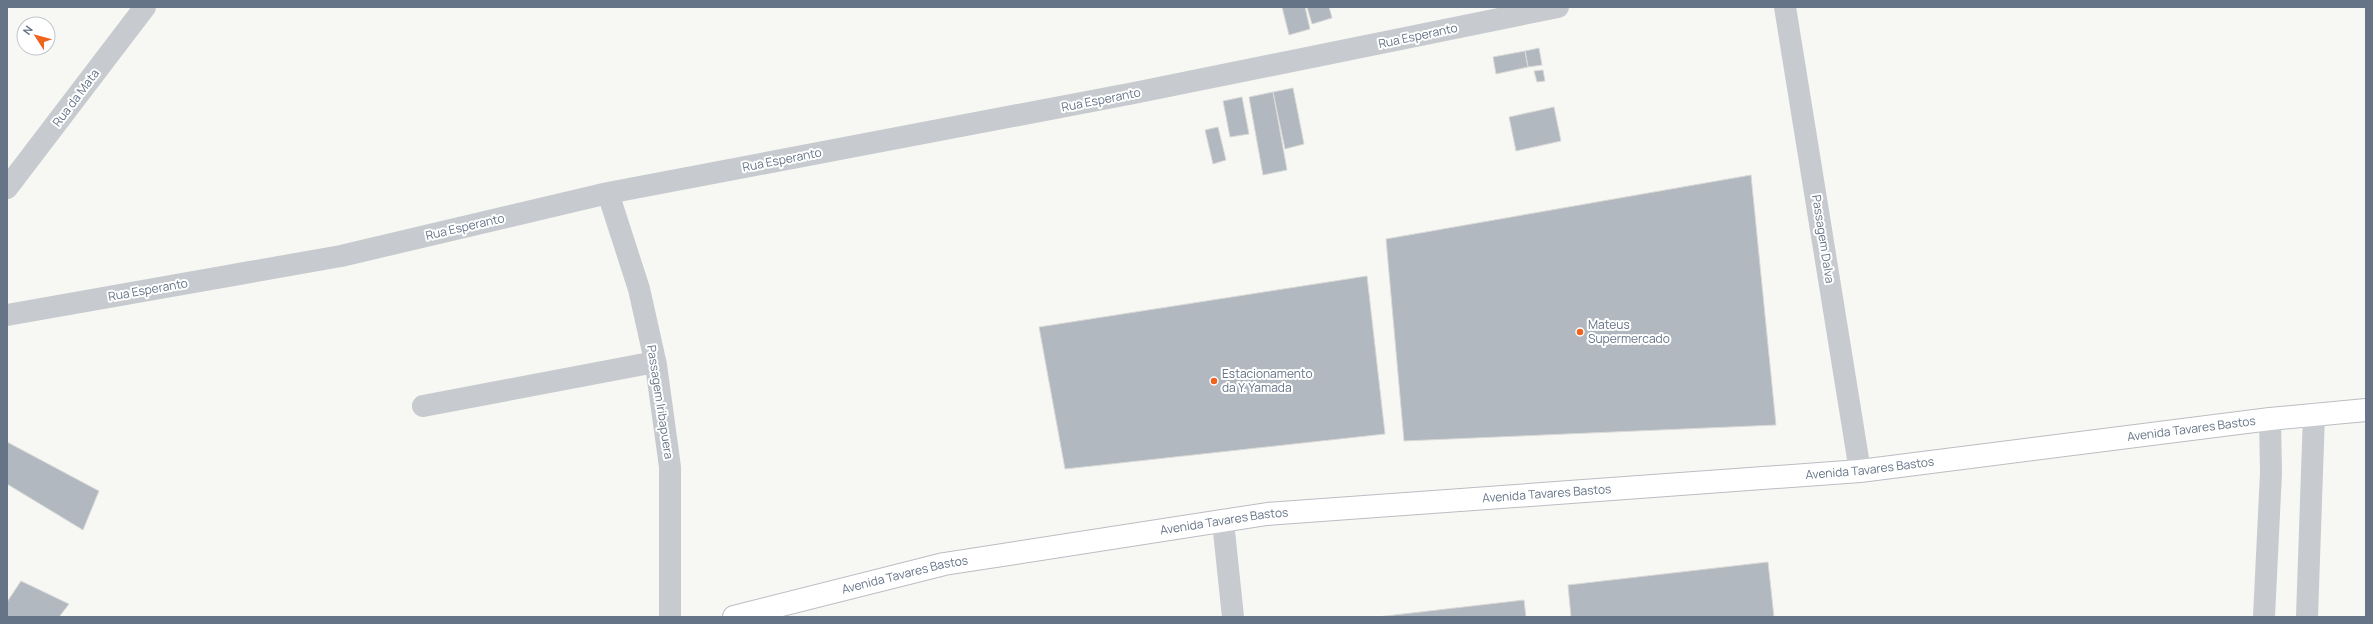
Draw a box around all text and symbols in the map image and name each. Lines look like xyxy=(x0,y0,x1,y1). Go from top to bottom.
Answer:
north arrow xyxy=(16,16,56,56)
street label: Rua Esperanto xyxy=(1377,19,1459,52)
text: N xyxy=(19,22,36,37)
street label: Rua da Mata xyxy=(48,65,103,130)
street label: Rua Esperanto xyxy=(1060,83,1142,116)
street label: Rua Esperanto xyxy=(741,143,823,176)
street label: Passagem Dalva xyxy=(1808,193,1839,284)
street label: Rua Esperanto xyxy=(424,209,506,244)
street label: Rua Esperanto xyxy=(107,274,189,305)
place label: Mateus Supermercado xyxy=(1588,316,1670,347)
marker: Mateus Supermercado xyxy=(1575,327,1585,337)
street label: Passagem Iribapuera xyxy=(643,344,678,460)
place label: Estacionamento da Y. Yamada xyxy=(1222,365,1313,396)
marker: Estacionamento da Y. Yamada xyxy=(1209,376,1219,386)
street label: Avenida Tavares Bastos xyxy=(2126,412,2257,445)
street label: Avenida Tavares Bastos xyxy=(1805,453,1935,483)
street label: Avenida Tavares Bastos xyxy=(1482,480,1612,506)
street label: Avenida Tavares Bastos xyxy=(1159,503,1289,538)
street label: Avenida Tavares Bastos xyxy=(840,551,969,598)

